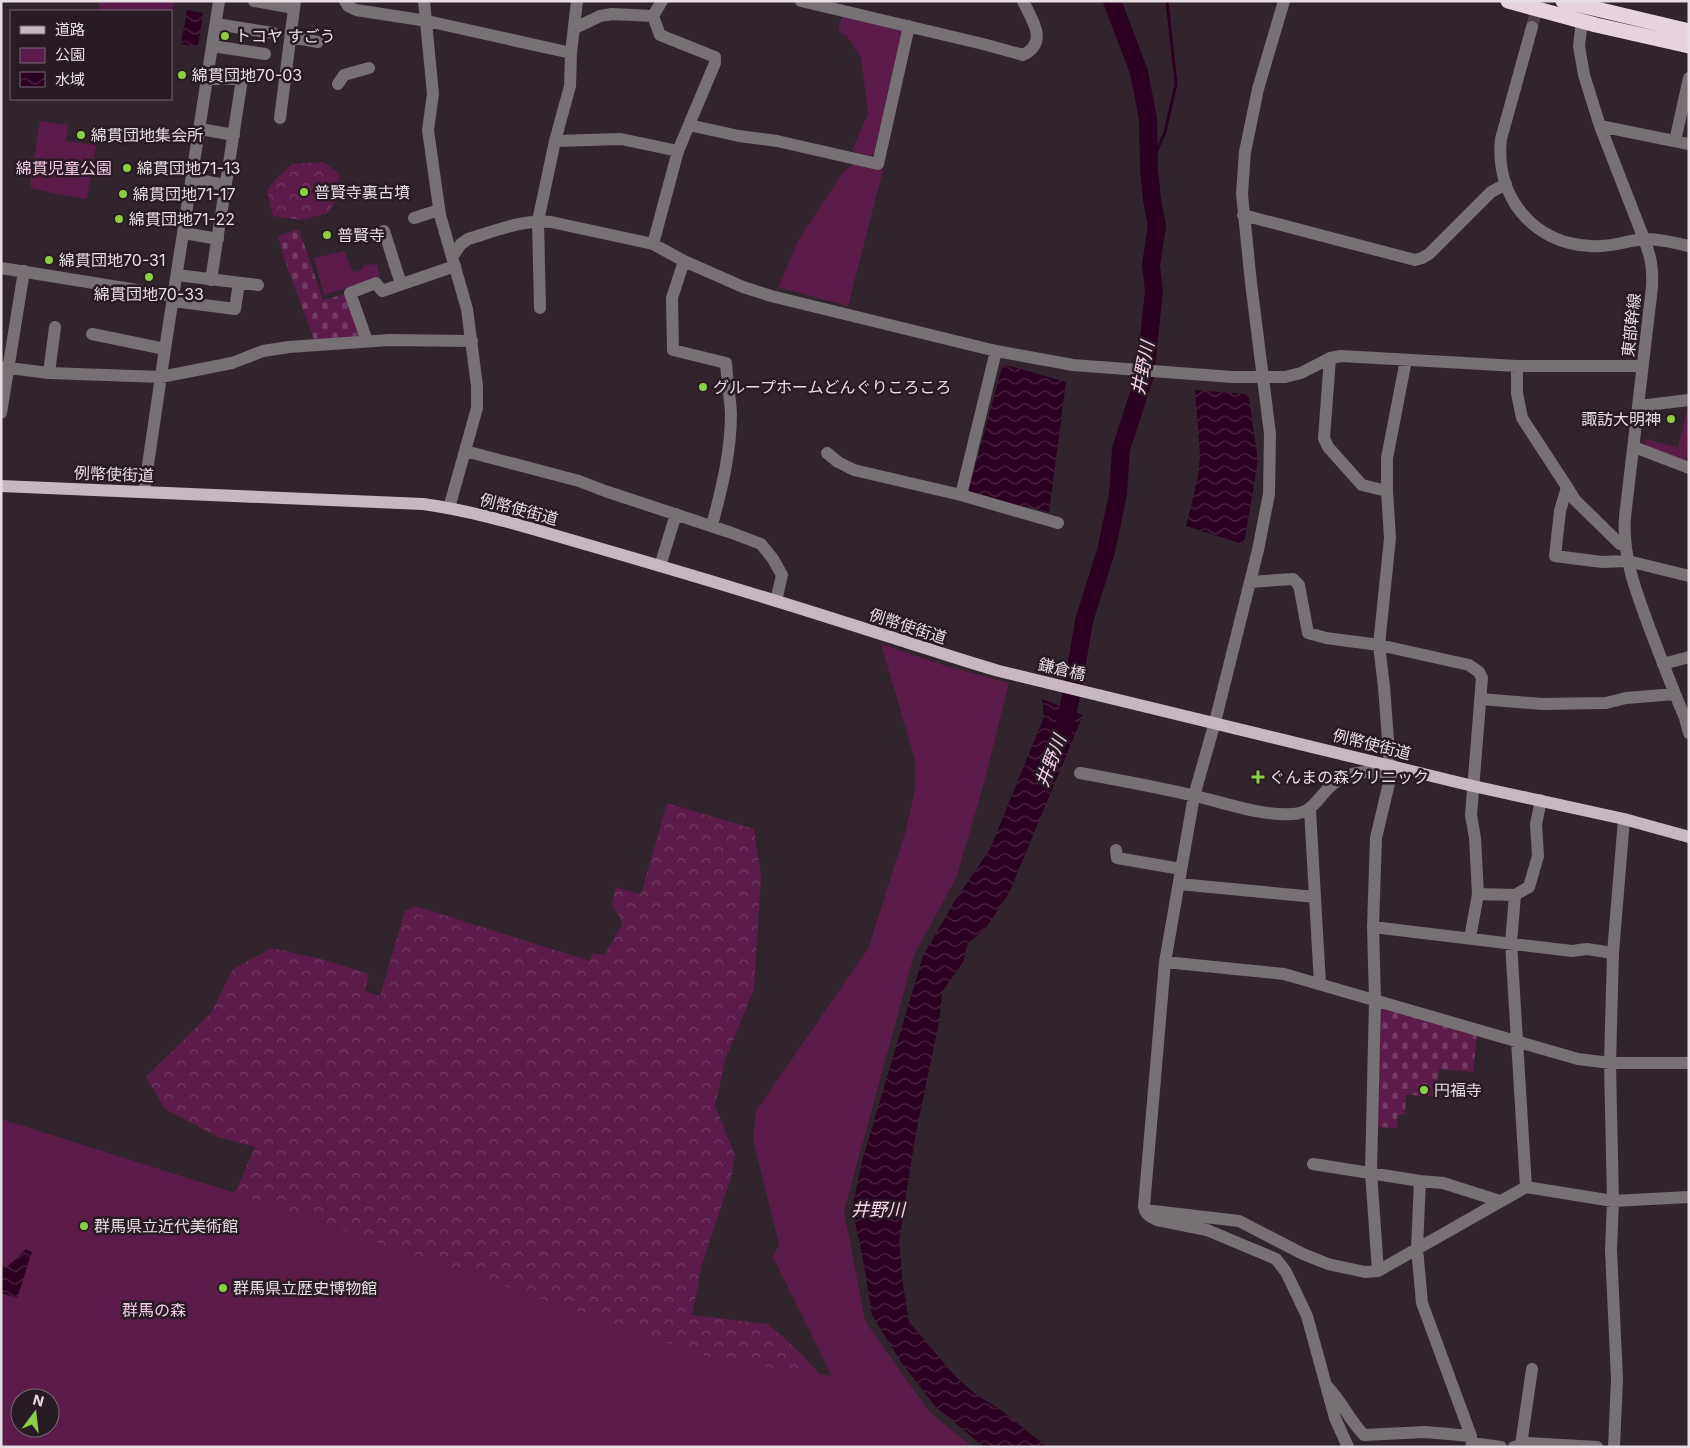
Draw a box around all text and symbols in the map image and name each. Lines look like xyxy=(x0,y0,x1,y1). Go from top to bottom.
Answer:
legend xyxy=(10,10,172,100)
text: 道路 xyxy=(55,20,85,39)
place label: トコヤ すごう xyxy=(235,26,336,46)
marker: トコヤ すごう xyxy=(219,30,231,42)
text: 公園 xyxy=(55,45,85,64)
place label: 綿貫団地70-03 xyxy=(192,65,302,85)
marker: 綿貫団地70-03 xyxy=(176,69,188,81)
text: 水域 xyxy=(55,70,85,89)
place label: 綿貫団地集会所 xyxy=(91,125,203,145)
marker: 綿貫団地集会所 xyxy=(75,129,87,141)
park label: 綿貫児童公園 xyxy=(16,158,112,178)
place label: 綿貫団地71-13 xyxy=(137,158,240,178)
marker: 綿貫団地71-13 xyxy=(121,162,133,174)
place label: 普賢寺裏古墳 xyxy=(314,182,410,202)
place label: 綿貫団地71-17 xyxy=(133,184,236,204)
marker: 普賢寺裏古墳 xyxy=(298,186,310,198)
marker: 綿貫団地71-17 xyxy=(117,188,129,200)
place label: 綿貫団地71-22 xyxy=(129,209,235,229)
marker: 綿貫団地71-22 xyxy=(113,213,125,225)
place label: 普賢寺 xyxy=(337,225,385,245)
marker: 普賢寺 xyxy=(321,229,333,241)
place label: 綿貫団地70-31 xyxy=(59,250,165,270)
marker: 綿貫団地70-31 xyxy=(43,254,55,266)
marker: 綿貫団地70-33 xyxy=(143,271,155,283)
place label: 綿貫団地70-33 xyxy=(94,284,204,304)
street label: 東部幹線 xyxy=(1618,292,1644,358)
water label: 井野川 xyxy=(1127,337,1158,396)
place label: グループホームどんぐりころころ xyxy=(713,377,952,397)
marker: グループホームどんぐりころころ xyxy=(697,381,709,393)
place label: 諏訪大明神 xyxy=(1581,409,1661,429)
marker: 諏訪大明神 xyxy=(1665,413,1677,425)
street label: 例幣使街道 xyxy=(74,463,154,485)
street label: 例幣使街道 xyxy=(478,489,560,529)
street label: 例幣使街道 xyxy=(867,604,949,648)
street label: 鎌倉橋 xyxy=(1036,654,1088,684)
street label: 例幣使街道 xyxy=(1331,725,1413,763)
water label: 井野川 xyxy=(1031,730,1071,790)
place label: ぐんまの森クリニック xyxy=(1269,767,1429,787)
marker: ぐんまの森クリニック xyxy=(1251,770,1265,784)
place label: 円福寺 xyxy=(1434,1080,1482,1100)
marker: 円福寺 xyxy=(1418,1084,1430,1096)
water label: 井野川 xyxy=(851,1199,907,1220)
place label: 群馬県立近代美術館 xyxy=(94,1216,238,1236)
marker: 群馬県立近代美術館 xyxy=(78,1220,90,1232)
place label: 群馬県立歴史博物館 xyxy=(233,1278,377,1298)
marker: 群馬県立歴史博物館 xyxy=(217,1282,229,1294)
park label: 群馬の森 xyxy=(122,1300,186,1320)
north arrow xyxy=(10,1388,60,1438)
text: N xyxy=(31,1390,46,1410)

